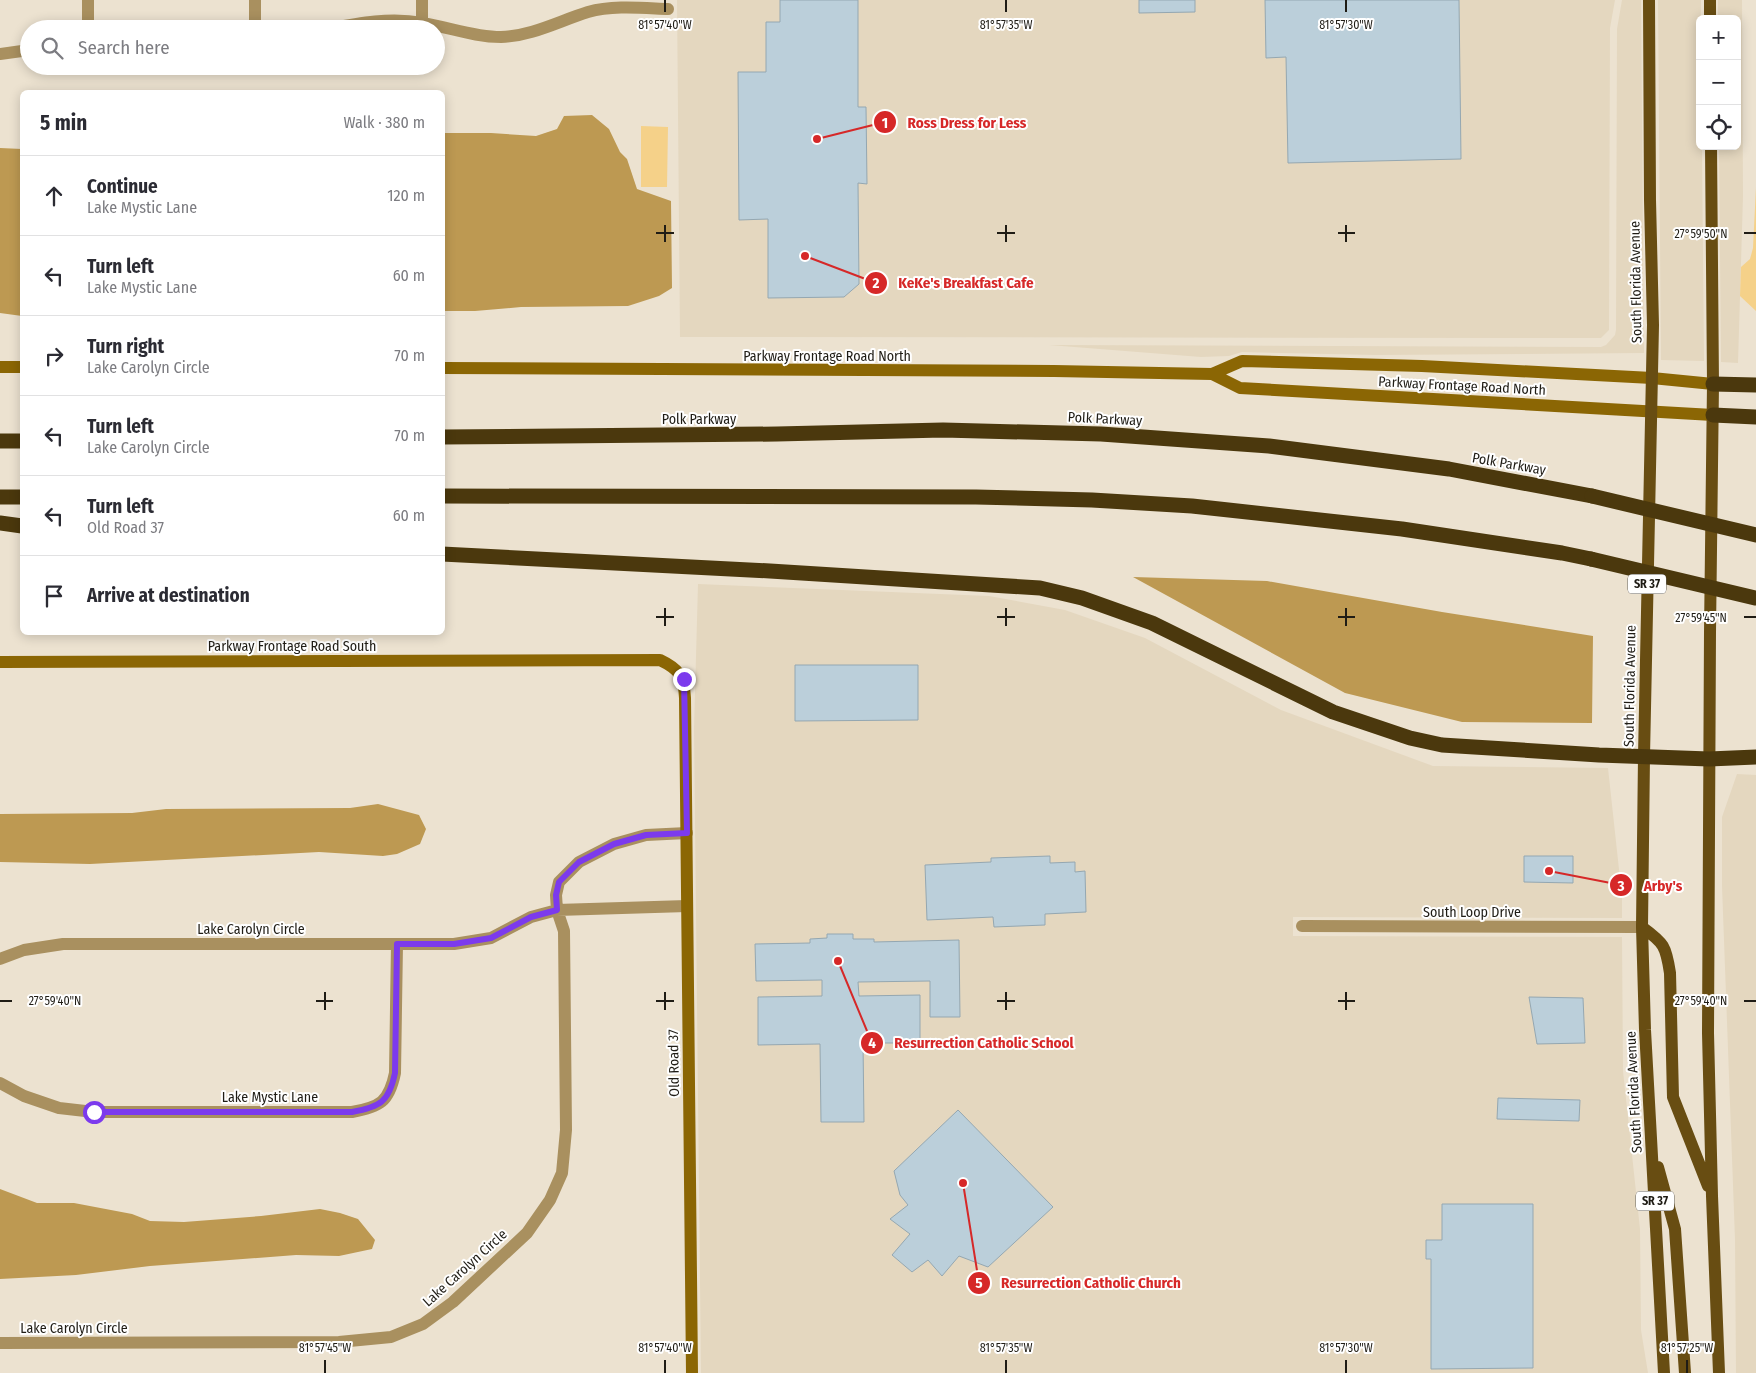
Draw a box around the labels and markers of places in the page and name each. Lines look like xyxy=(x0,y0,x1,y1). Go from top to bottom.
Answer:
callout: Ross Dress for Less xyxy=(873,107,1036,137)
callout: KeKe's Breakfast Cafe xyxy=(864,268,1044,298)
callout: Arby's xyxy=(1608,870,1692,900)
callout: Resurrection Catholic School xyxy=(860,1028,1084,1058)
callout: Resurrection Catholic Church xyxy=(966,1268,1191,1298)

